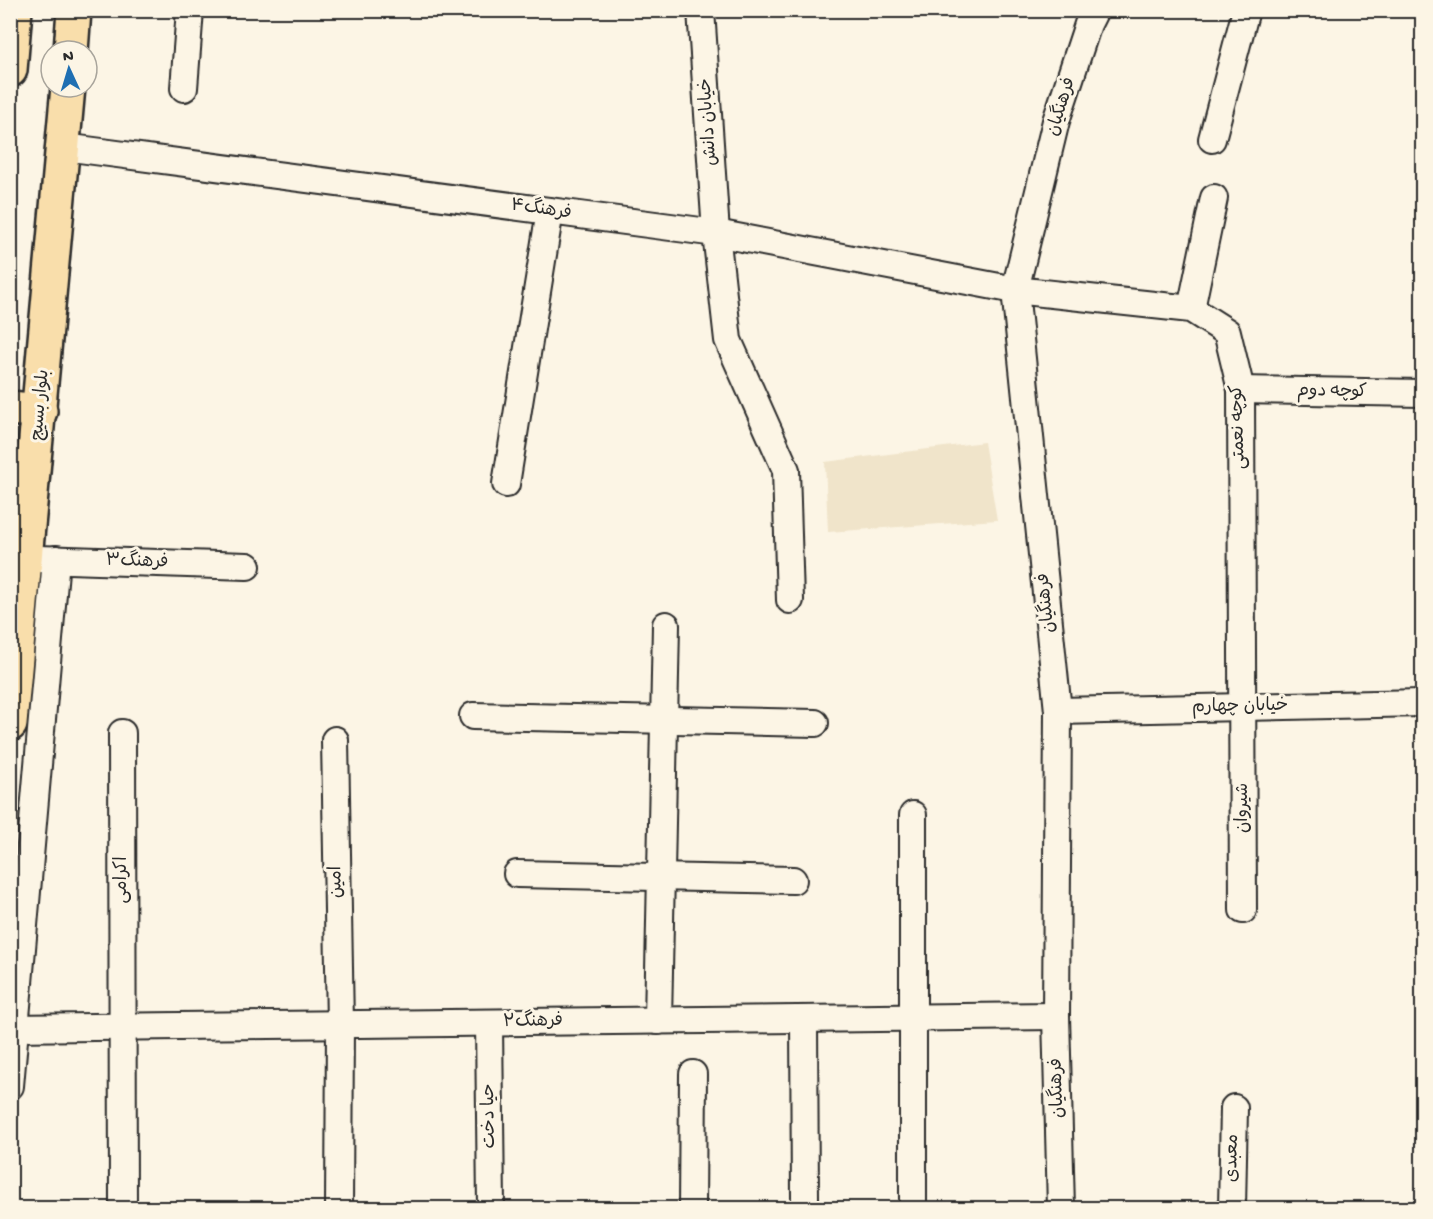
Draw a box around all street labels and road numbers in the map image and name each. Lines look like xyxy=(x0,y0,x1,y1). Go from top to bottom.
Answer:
street label: فرهنگیان xyxy=(1041,75,1081,139)
street label: خیابان دانش xyxy=(695,77,723,167)
street label: فرهنگ۴ xyxy=(509,193,573,225)
street label: بلوار بسیج xyxy=(27,369,55,441)
street label: کوچه دوم xyxy=(1297,381,1368,404)
street label: کوچه نعمتی xyxy=(1227,384,1251,470)
street label: فرهنگ۳ xyxy=(105,548,169,574)
street label: فرهنگیان xyxy=(1031,572,1061,634)
street label: خیابان چهارم xyxy=(1192,696,1288,719)
street label: شیروان xyxy=(1233,783,1254,833)
street label: اکرامی xyxy=(112,856,133,904)
street label: امین xyxy=(326,866,348,898)
street label: فرهنگ۲ xyxy=(503,1009,563,1033)
street label: فرهنگیان xyxy=(1044,1058,1070,1119)
street label: حیا دخت xyxy=(479,1083,501,1149)
street label: معبدی xyxy=(1222,1134,1244,1182)

